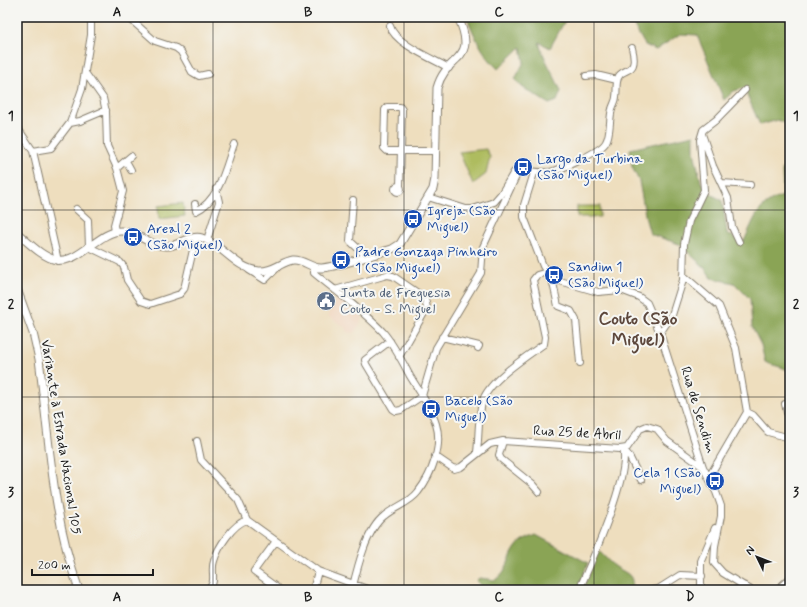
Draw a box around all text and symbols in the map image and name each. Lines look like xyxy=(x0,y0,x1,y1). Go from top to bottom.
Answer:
text: A xyxy=(113,4,121,21)
text: B xyxy=(304,4,313,21)
text: C xyxy=(494,4,504,21)
text: D xyxy=(686,4,695,21)
text: 1 xyxy=(8,108,14,125)
text: 1 xyxy=(793,108,799,125)
place label: Largo da Turbina (São Miguel) xyxy=(537,150,643,186)
bus stop icon: Largo da Turbina (São Miguel) xyxy=(512,156,534,178)
place label: Igreja (São Miguel) xyxy=(427,202,496,238)
bus stop icon: Igreja (São Miguel) xyxy=(402,208,424,230)
place label: Areal 2 (São Miguel) xyxy=(147,220,222,256)
bus stop icon: Areal 2 (São Miguel) xyxy=(122,226,144,248)
place label: Padre Gonzaga Pinheiro 1 (São Miguel) xyxy=(355,243,497,279)
bus stop icon: Padre Gonzaga Pinheiro 1 (São Miguel) xyxy=(330,249,352,271)
place label: Sandim 1 (São Miguel) xyxy=(568,258,643,294)
bus stop icon: Sandim 1 (São Miguel) xyxy=(543,264,565,286)
place label: Junta de Freguesia Couto - S. Miguel xyxy=(340,284,451,320)
public building icon: Junta de Freguesia Couto - S. Miguel xyxy=(315,290,337,312)
text: 2 xyxy=(8,296,15,313)
text: 2 xyxy=(793,296,800,313)
district label: Couto (São Miguel) xyxy=(599,307,678,354)
street label: Variante à Estrada Nacional 105 xyxy=(37,338,85,536)
street label: Rua de Sendim xyxy=(676,364,720,456)
place label: Bacelo (São Miguel) xyxy=(445,392,513,428)
bus stop icon: Bacelo (São Miguel) xyxy=(420,398,442,420)
street label: Rua 25 de Abril xyxy=(533,422,622,444)
place label: Cela 1 (São Miguel) xyxy=(633,464,701,500)
bus stop icon: Cela 1 (São Miguel) xyxy=(704,470,726,492)
text: 3 xyxy=(8,484,14,501)
text: 3 xyxy=(793,484,799,501)
north arrow xyxy=(737,537,777,577)
text: N xyxy=(743,543,758,558)
scale bar xyxy=(32,551,153,577)
text: 200 m xyxy=(38,558,71,574)
text: A xyxy=(113,589,121,606)
text: B xyxy=(304,589,313,606)
text: C xyxy=(494,589,504,606)
text: D xyxy=(686,589,695,606)

